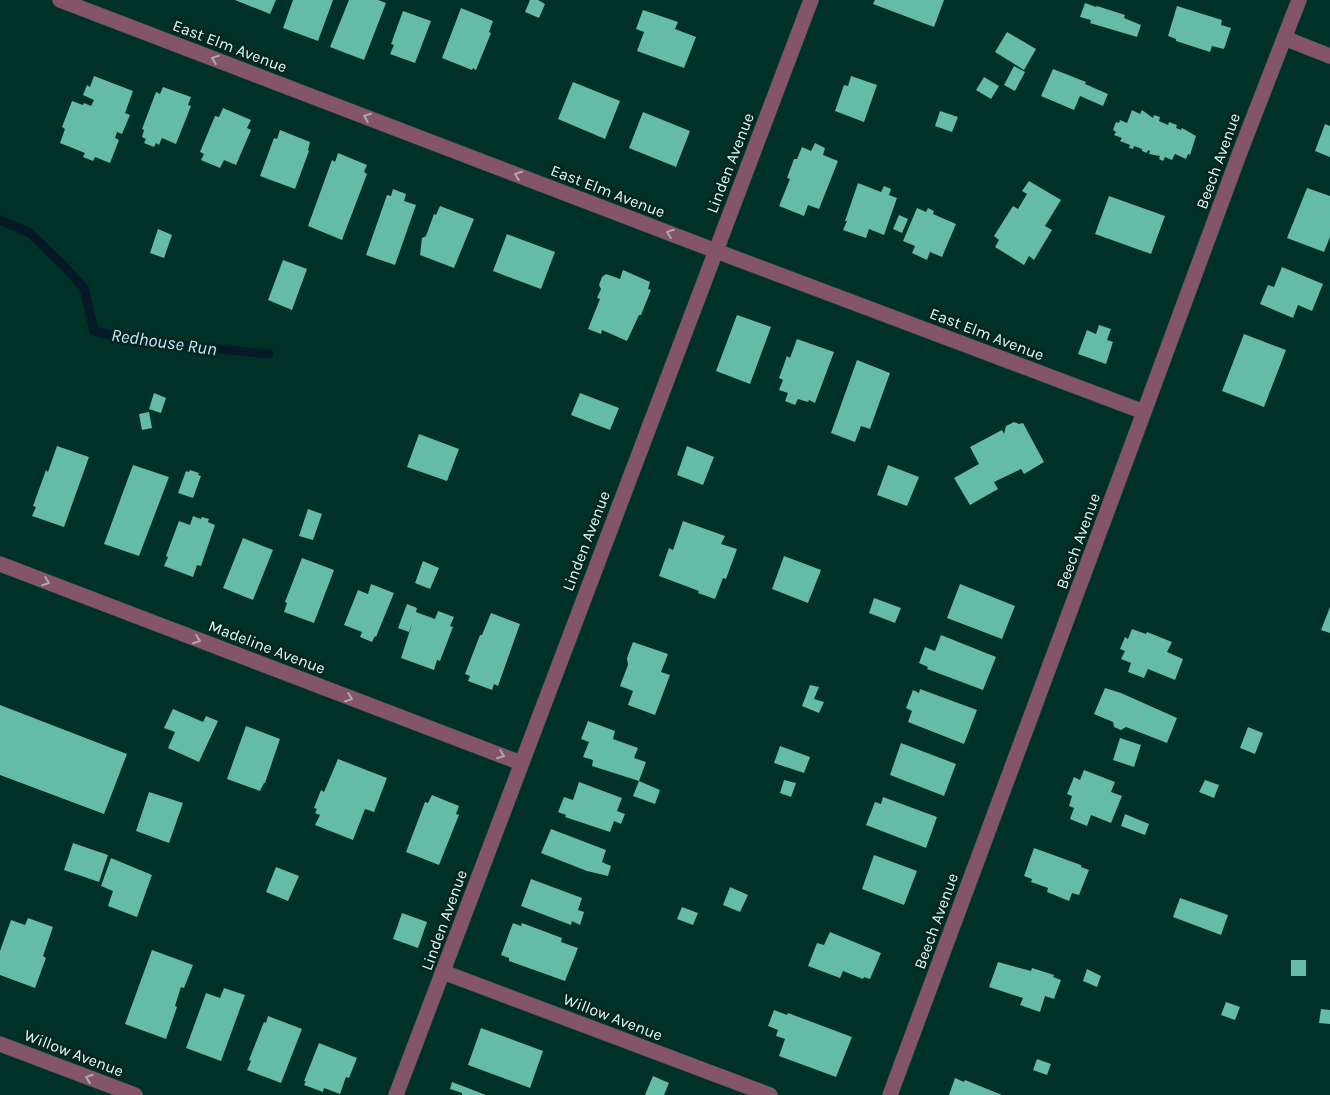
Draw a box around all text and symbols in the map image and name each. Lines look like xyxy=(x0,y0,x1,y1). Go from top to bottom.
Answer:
street label: East Elm Avenue xyxy=(170,15,290,77)
one-way arrow xyxy=(211,55,220,65)
street label: Linden Avenue xyxy=(702,110,758,216)
street label: Beech Avenue xyxy=(1192,110,1244,212)
one-way arrow xyxy=(363,113,371,123)
street label: East Elm Avenue xyxy=(548,160,668,222)
one-way arrow xyxy=(515,171,523,181)
one-way arrow xyxy=(666,229,675,239)
street label: East Elm Avenue xyxy=(927,303,1047,365)
water label: Redhouse Run xyxy=(110,324,218,360)
street label: Linden Avenue xyxy=(558,488,614,594)
street label: Beech Avenue xyxy=(1052,490,1104,592)
one-way arrow xyxy=(41,576,49,586)
street label: Madeline Avenue xyxy=(206,616,328,678)
one-way arrow xyxy=(193,634,201,644)
one-way arrow xyxy=(344,691,353,702)
one-way arrow xyxy=(496,749,505,760)
street label: Linden Avenue xyxy=(417,867,471,973)
street label: Beech Avenue xyxy=(910,870,962,972)
street label: Willow Avenue xyxy=(561,989,665,1045)
street label: Willow Avenue xyxy=(22,1025,126,1081)
one-way arrow xyxy=(85,1073,94,1084)

